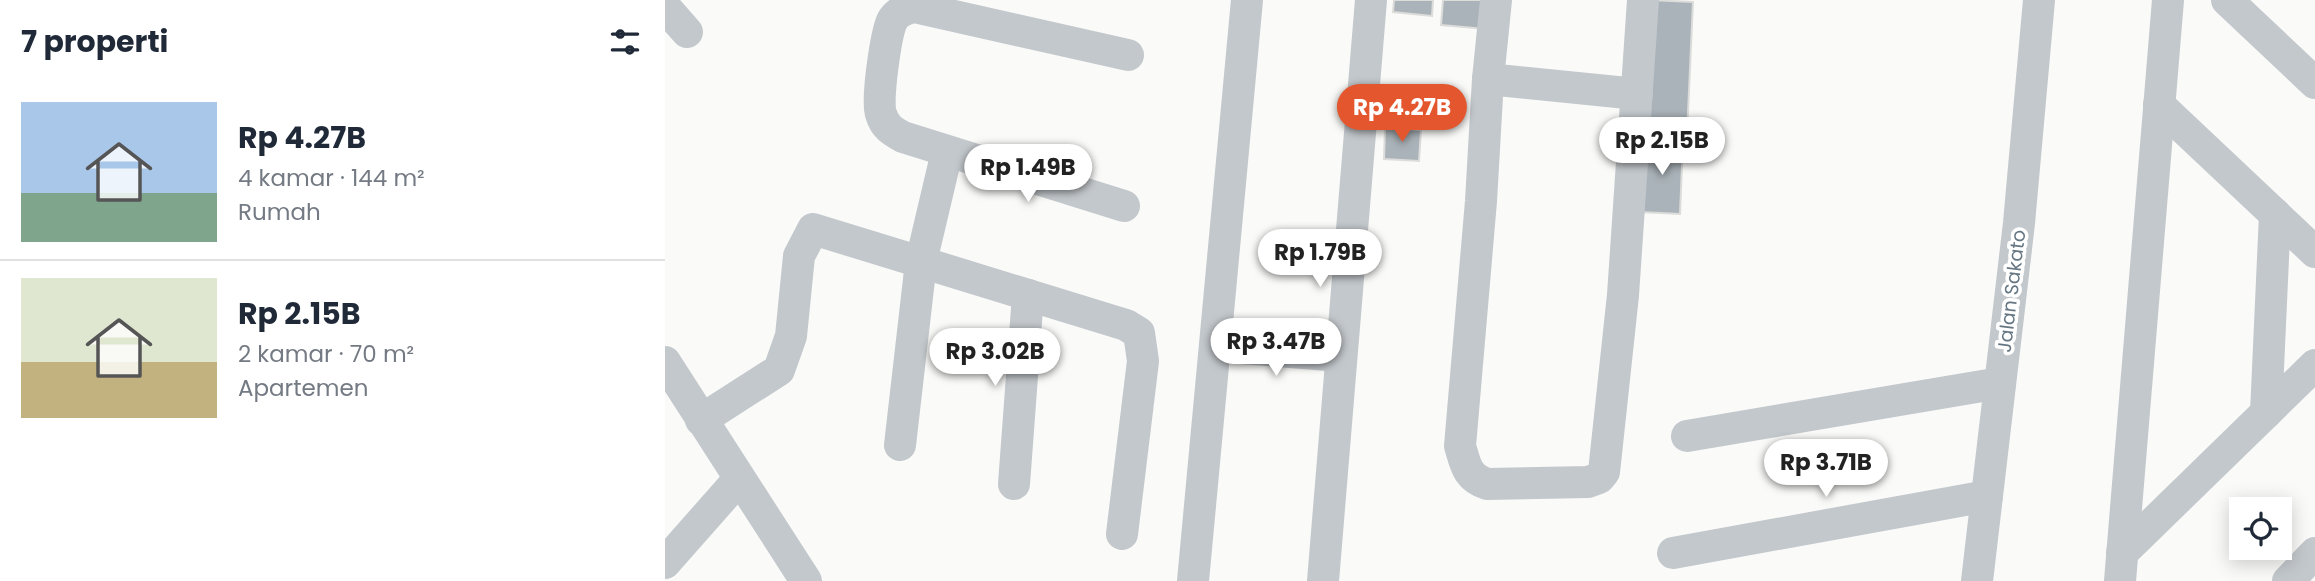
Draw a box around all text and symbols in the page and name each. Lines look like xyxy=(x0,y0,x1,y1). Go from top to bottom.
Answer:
text: 7 properti xyxy=(21,20,168,63)
icon: filters xyxy=(606,23,644,61)
pin: Rp 4.27B xyxy=(1330,85,1474,144)
text: Rp 4.27B xyxy=(1353,91,1451,123)
text: Rp 4.27B xyxy=(238,116,366,159)
pin: Rp 2.15B xyxy=(1590,118,1734,177)
text: Rp 2.15B xyxy=(1615,124,1709,156)
icon: home xyxy=(77,130,161,214)
pin: Rp 1.49B xyxy=(956,144,1100,204)
text: Rp 1.49B xyxy=(980,151,1076,183)
text: 4 kamar · 144 m² xyxy=(238,162,425,194)
text: Rumah xyxy=(238,196,321,228)
street label: Jalan Sakato xyxy=(1991,228,2032,354)
pin: Rp 1.79B xyxy=(1248,230,1392,289)
text: Rp 1.79B xyxy=(1274,236,1366,268)
text: Rp 2.15B xyxy=(238,292,360,335)
icon: home xyxy=(77,306,161,390)
pin: Rp 3.47B xyxy=(1204,318,1348,378)
text: Rp 3.47B xyxy=(1227,325,1325,357)
pin: Rp 3.02B xyxy=(923,328,1067,388)
text: Rp 3.02B xyxy=(945,335,1045,367)
text: 2 kamar · 70 m² xyxy=(238,338,414,370)
text: Apartemen xyxy=(238,372,368,404)
pin: Rp 3.71B xyxy=(1754,440,1898,499)
text: Rp 3.71B xyxy=(1780,446,1872,478)
map controls xyxy=(2229,497,2292,560)
button: locate xyxy=(2229,497,2292,560)

